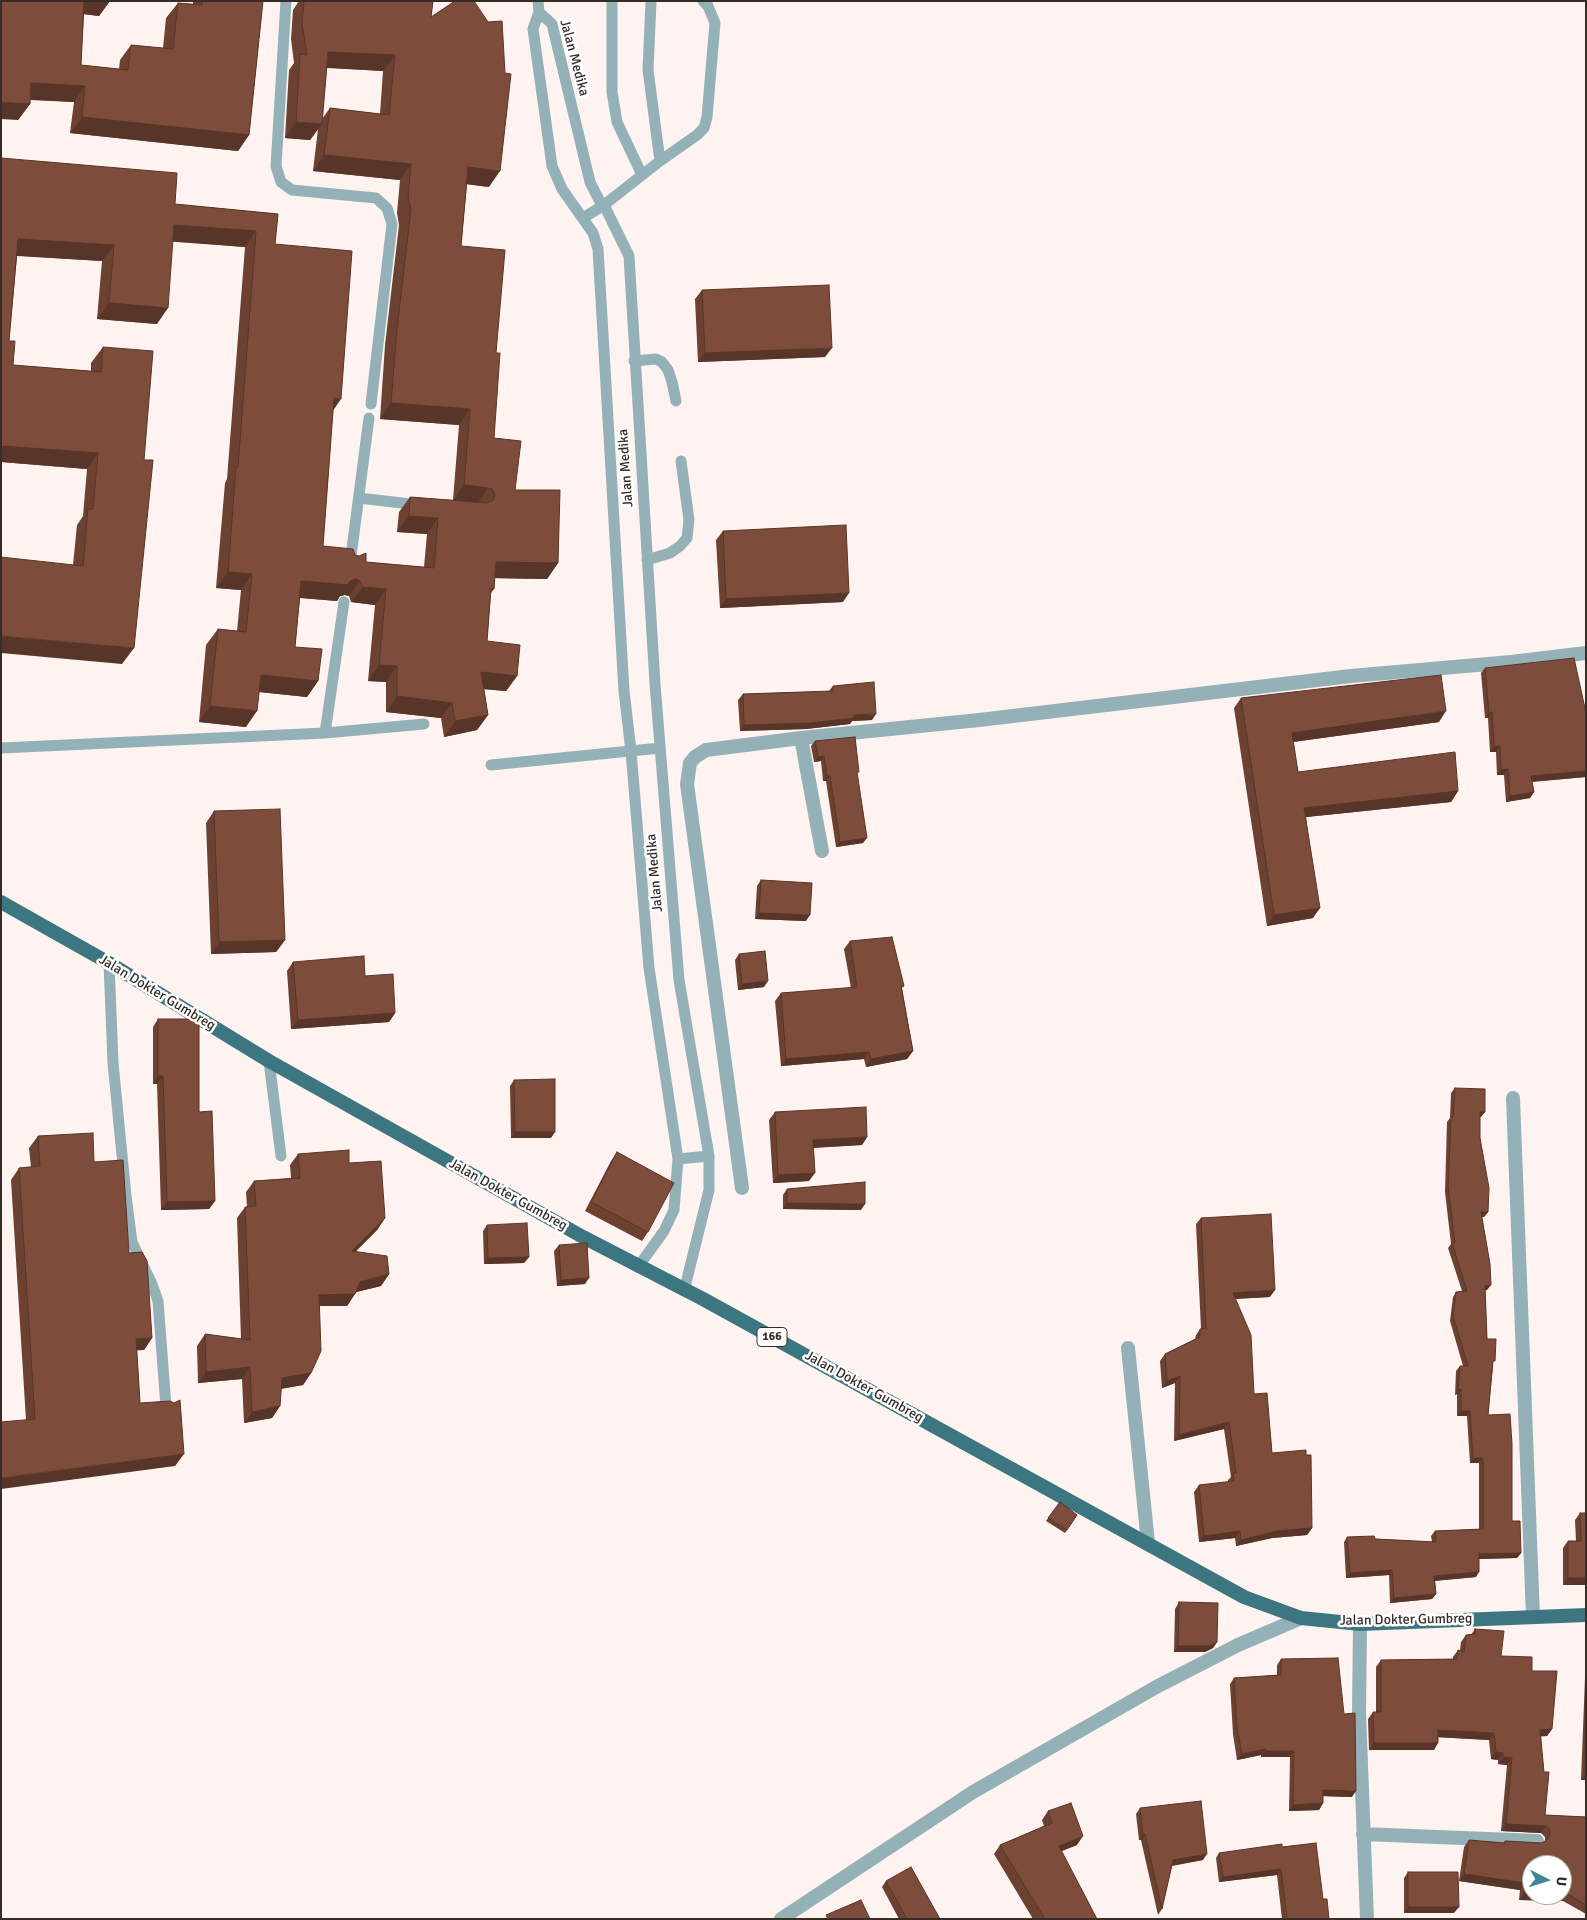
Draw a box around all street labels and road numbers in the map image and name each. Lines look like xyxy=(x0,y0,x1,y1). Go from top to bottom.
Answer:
street label: Jalan Medika xyxy=(556,18,592,98)
street label: Jalan Medika xyxy=(615,428,637,508)
street label: Jalan Medika xyxy=(643,833,667,913)
street label: Jalan Dokter Gumbreg xyxy=(96,952,218,1034)
street label: Jalan Dokter Gumbreg xyxy=(446,1155,570,1235)
road number: 166 xyxy=(757,1328,787,1346)
street label: Jalan Dokter Gumbreg xyxy=(802,1347,926,1427)
street label: Jalan Dokter Gumbreg xyxy=(1339,1610,1473,1630)

